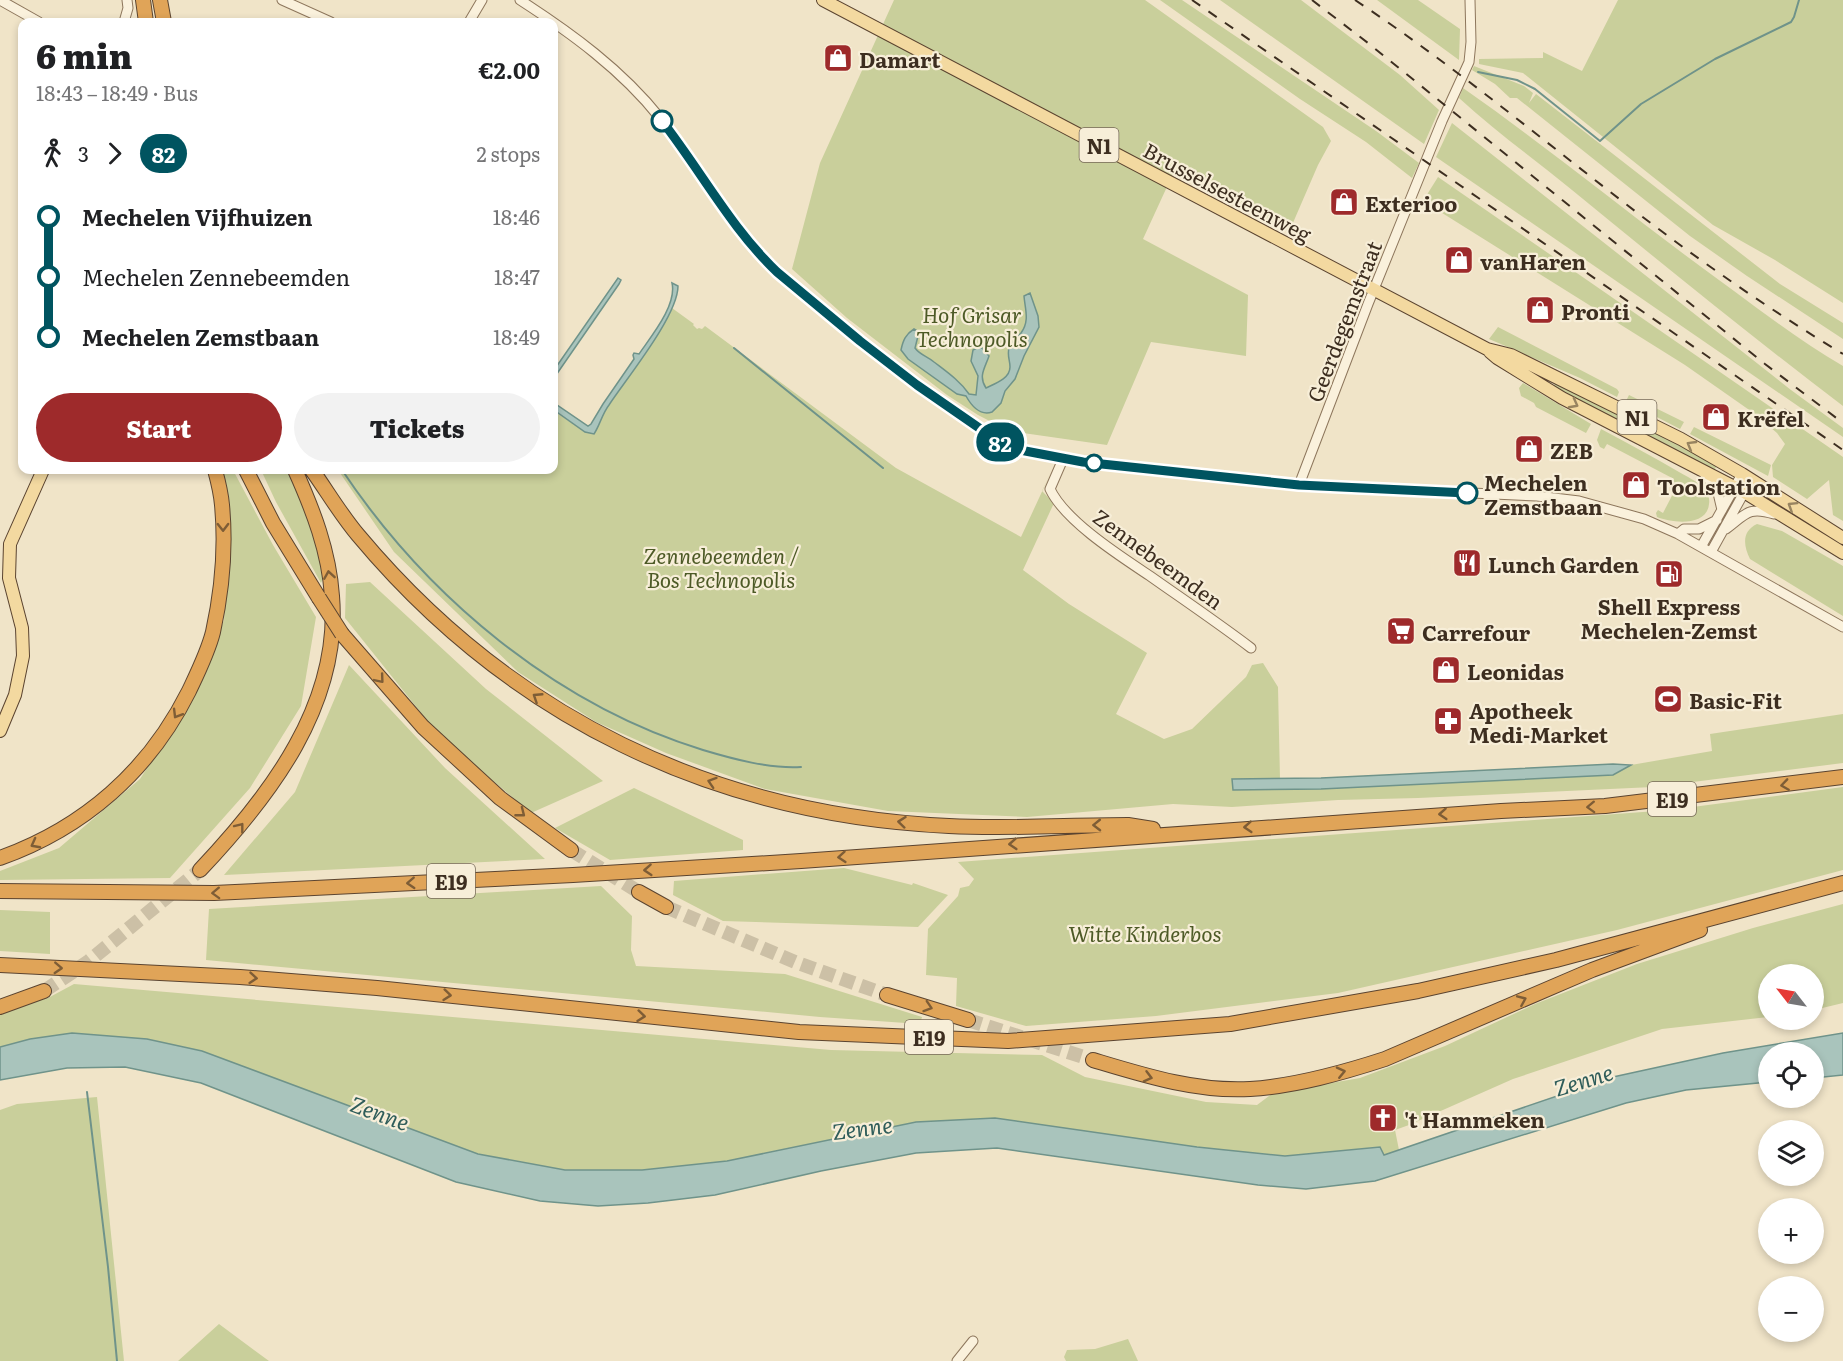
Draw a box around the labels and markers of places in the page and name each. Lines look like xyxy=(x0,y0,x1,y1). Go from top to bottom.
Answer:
shop icon: Damart xyxy=(822,42,854,74)
place label: Damart xyxy=(859,43,941,74)
unlabelled marker xyxy=(651,110,673,132)
shop icon: Exterioo xyxy=(1328,186,1360,218)
place label: Exterioo xyxy=(1365,187,1457,218)
shop icon: vanHaren xyxy=(1443,244,1475,276)
place label: vanHaren xyxy=(1480,245,1587,276)
shop icon: Pronti xyxy=(1524,294,1556,326)
place label: Pronti xyxy=(1561,295,1630,326)
shop icon: Krëfel xyxy=(1700,401,1732,433)
place label: Krëfel xyxy=(1737,402,1805,433)
shop icon: ZEB xyxy=(1513,433,1545,465)
place label: ZEB xyxy=(1550,434,1593,465)
unlabelled marker xyxy=(1085,454,1103,472)
place label: Mechelen Zemstbaan xyxy=(1484,466,1603,521)
shop icon: Toolstation xyxy=(1620,469,1652,501)
place label: Toolstation xyxy=(1657,470,1781,501)
marker: Mechelen Zemstbaan xyxy=(1456,482,1478,504)
restaurant icon: Lunch Garden xyxy=(1451,547,1483,579)
place label: Lunch Garden xyxy=(1488,548,1639,579)
fuel station icon: Shell Express Mechelen-Zemst xyxy=(1653,558,1685,590)
place label: Shell Express Mechelen-Zemst xyxy=(1581,590,1758,645)
supermarket icon: Carrefour xyxy=(1385,615,1417,647)
place label: Carrefour xyxy=(1422,616,1531,647)
shop icon: Leonidas xyxy=(1430,654,1462,686)
place label: Leonidas xyxy=(1467,655,1564,686)
sports icon: Basic-Fit xyxy=(1652,683,1684,715)
place label: Basic-Fit xyxy=(1689,684,1783,715)
place label: Apotheek Medi-Market xyxy=(1469,694,1609,749)
pharmacy icon: Apotheek Medi-Market xyxy=(1432,705,1464,737)
church icon: 't Hammeken xyxy=(1367,1102,1399,1134)
place label: 't Hammeken xyxy=(1404,1103,1545,1134)

